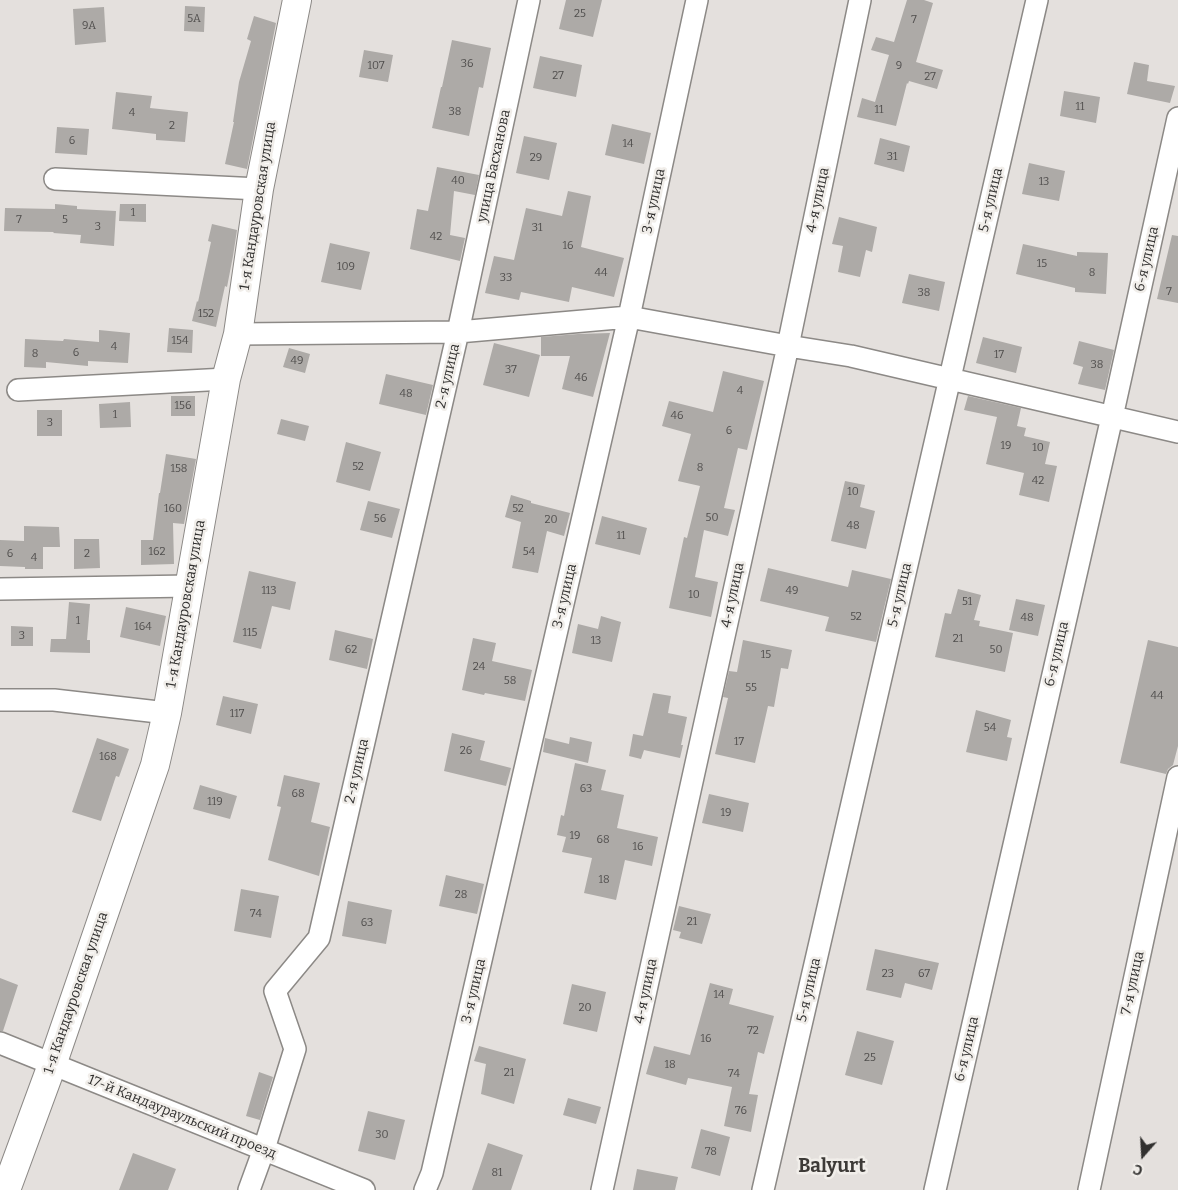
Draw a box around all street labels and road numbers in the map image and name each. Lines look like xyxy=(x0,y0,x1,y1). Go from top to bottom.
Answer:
street label: улица Басханова xyxy=(474,108,514,224)
street label: 1-я Кандауровская улица xyxy=(236,121,280,291)
street label: 4-я улица xyxy=(803,166,833,234)
street label: 5-я улица xyxy=(975,166,1007,234)
street label: 3-я улица xyxy=(639,167,669,235)
street label: 6-я улица xyxy=(1131,225,1163,293)
street label: 2-я улица xyxy=(432,342,464,410)
street label: 1-я Кандауровская улица xyxy=(163,519,209,689)
street label: 4-я улица xyxy=(718,561,748,629)
street label: 5-я улица xyxy=(884,561,916,629)
street label: 3-я улица xyxy=(549,562,581,630)
street label: 6-я улица xyxy=(1041,620,1073,688)
street label: 2-я улица xyxy=(341,737,373,805)
street label: 1-я Кандауровская улица xyxy=(40,910,112,1076)
street label: 7-я улица xyxy=(1118,950,1148,1016)
street label: 5-я улица xyxy=(793,956,825,1024)
street label: 3-я улица xyxy=(458,957,490,1025)
street label: 4-я улица xyxy=(631,957,661,1025)
street label: 6-я улица xyxy=(951,1015,983,1083)
street label: 17-й Кандаураульский проезд xyxy=(85,1071,279,1163)

